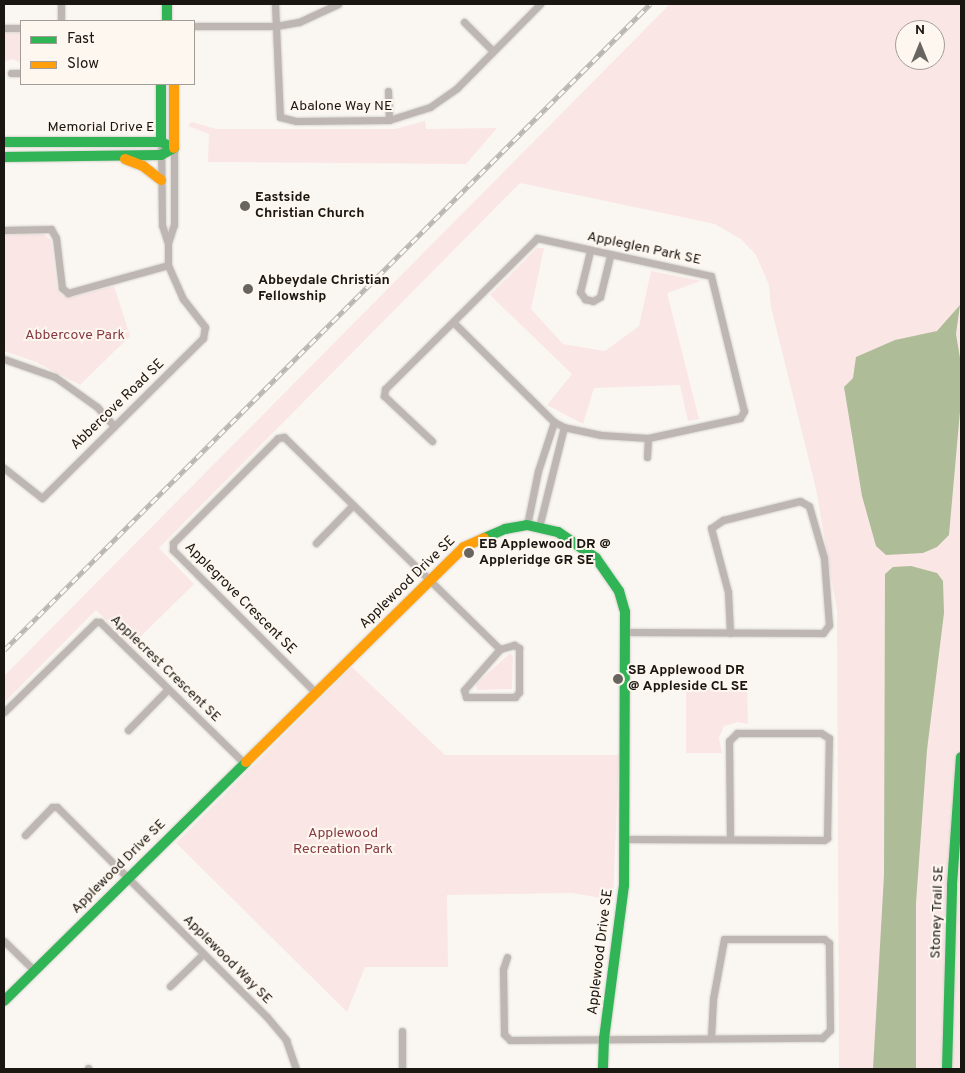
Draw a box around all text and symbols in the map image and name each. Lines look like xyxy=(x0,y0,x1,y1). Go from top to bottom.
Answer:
legend xyxy=(20,20,195,85)
north arrow xyxy=(895,20,945,70)
text: N xyxy=(915,22,925,39)
text: Fast xyxy=(67,30,95,49)
text: Slow xyxy=(67,55,99,74)
street label: Abalone Way NE xyxy=(290,99,392,115)
street label: Memorial Drive E xyxy=(48,120,154,136)
place label: Eastside Christian Church xyxy=(255,190,364,222)
marker: Eastside Christian Church xyxy=(239,200,251,212)
street label: Appleglen Park SE xyxy=(585,229,703,269)
place label: Abbeydale Christian Fellowship xyxy=(258,273,390,306)
marker: Abbeydale Christian Fellowship xyxy=(242,283,254,295)
park label: Abbercove Park xyxy=(25,328,125,344)
street label: Abbercove Road SE xyxy=(68,356,168,454)
street label: Applewood Drive SE xyxy=(357,533,459,633)
place label: EB Applewood DR @ Appleridge GR SE xyxy=(479,537,611,570)
street label: Applegrove Crescent SE xyxy=(181,540,299,658)
marker: EB Applewood DR @ Appleridge GR SE xyxy=(463,547,475,559)
street label: Applecrest Crescent SE xyxy=(106,612,224,726)
place label: SB Applewood DR @ Appleside CL SE xyxy=(628,663,749,696)
marker: SB Applewood DR @ Appleside CL SE xyxy=(612,673,624,685)
street label: Applewood Drive SE xyxy=(68,816,170,918)
park label: Applewood Recreation Park xyxy=(293,826,393,859)
street label: Stoney Trail SE xyxy=(928,865,948,959)
street label: Applewood Drive SE xyxy=(585,888,617,1016)
street label: Applewood Way SE xyxy=(179,912,275,1008)

